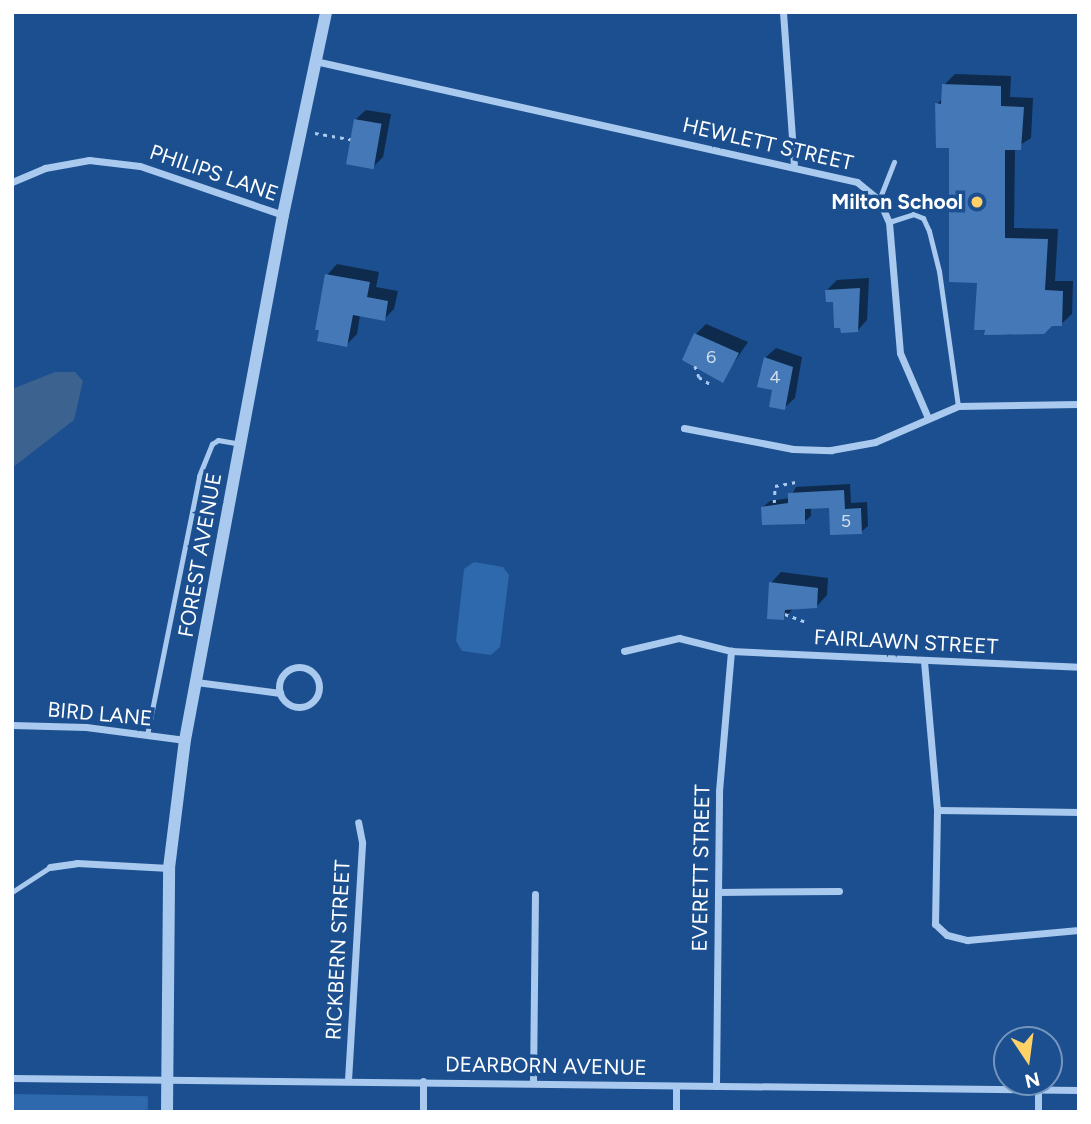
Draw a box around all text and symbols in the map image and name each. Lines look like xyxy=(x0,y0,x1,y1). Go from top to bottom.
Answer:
street label: HEWLETT STREET xyxy=(680,112,856,176)
street label: PHILIPS LANE xyxy=(146,139,282,207)
place label: Milton School xyxy=(831,189,963,215)
marker: Milton School xyxy=(969,194,985,210)
house number: 6 xyxy=(706,346,716,368)
house number: 4 xyxy=(769,366,781,388)
street label: FOREST AVENUE xyxy=(173,471,227,639)
house number: 5 xyxy=(841,510,851,532)
street label: FAIRLAWN STREET xyxy=(813,625,999,659)
street label: BIRD LANE xyxy=(47,697,153,731)
street label: EVERETT STREET xyxy=(687,784,715,952)
street label: RICKBERN STREET xyxy=(321,859,355,1041)
north arrow xyxy=(993,1026,1063,1096)
street label: DEARBORN AVENUE xyxy=(445,1052,647,1080)
text: N xyxy=(1023,1067,1042,1093)

